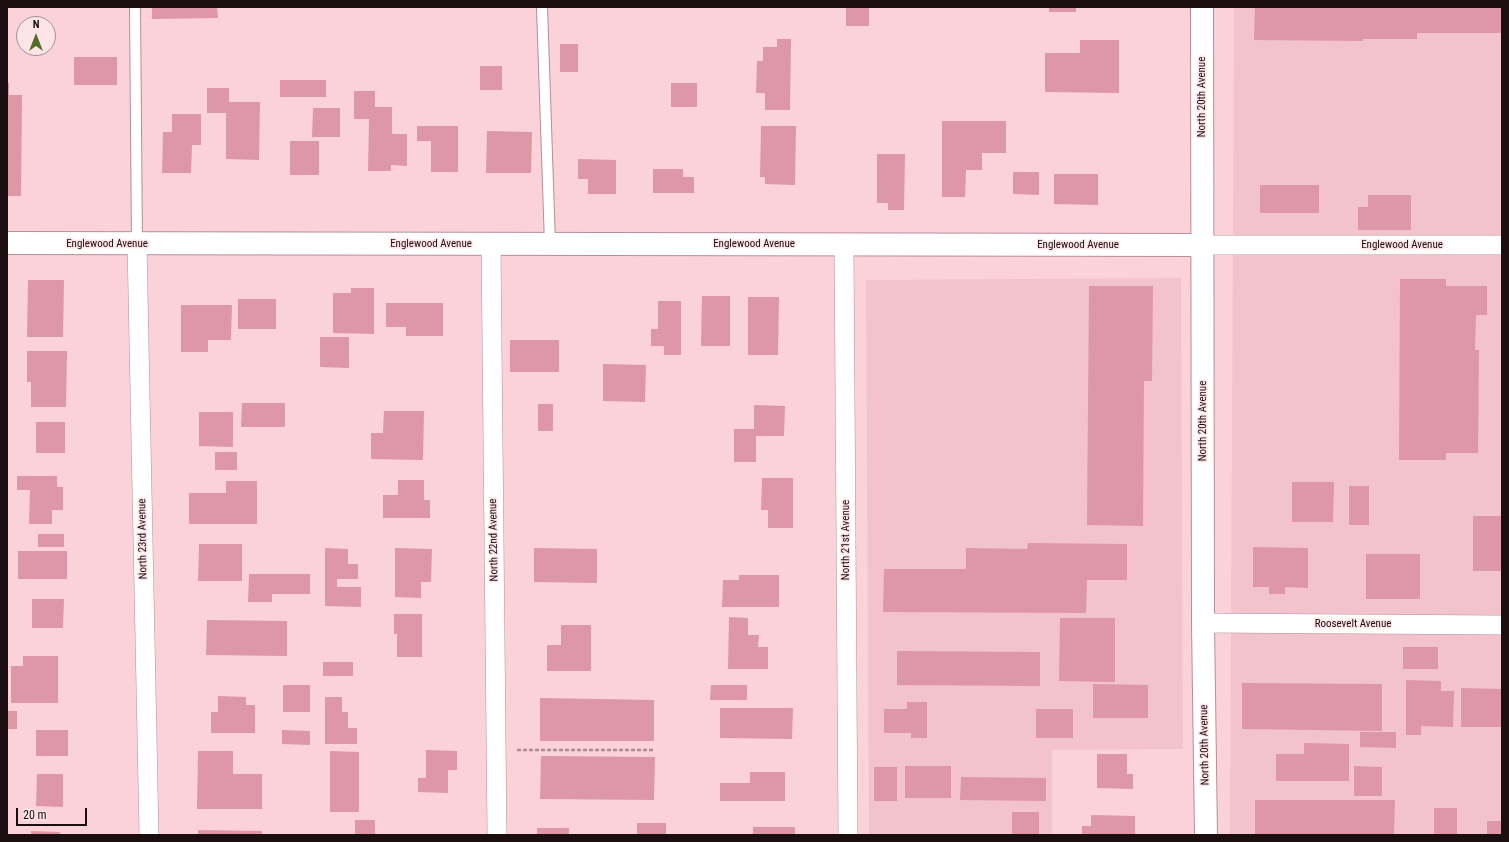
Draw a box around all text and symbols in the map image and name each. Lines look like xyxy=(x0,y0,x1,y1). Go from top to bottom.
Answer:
north arrow xyxy=(16,16,56,56)
text: N xyxy=(33,18,39,31)
street label: North 20th Avenue xyxy=(1195,57,1209,137)
street label: Englewood Avenue xyxy=(66,237,148,251)
street label: Englewood Avenue xyxy=(390,237,472,251)
street label: Englewood Avenue xyxy=(713,237,795,251)
street label: Englewood Avenue xyxy=(1037,238,1119,252)
street label: Englewood Avenue xyxy=(1361,238,1443,252)
street label: North 20th Avenue xyxy=(1196,381,1210,461)
street label: North 23rd Avenue xyxy=(136,498,150,580)
street label: North 22nd Avenue xyxy=(487,498,501,582)
street label: North 21st Avenue xyxy=(839,500,853,580)
street label: Roosevelt Avenue xyxy=(1315,617,1391,631)
street label: North 20th Avenue xyxy=(1198,705,1212,785)
scale bar xyxy=(18,800,89,826)
text: 20 m xyxy=(23,808,47,822)

